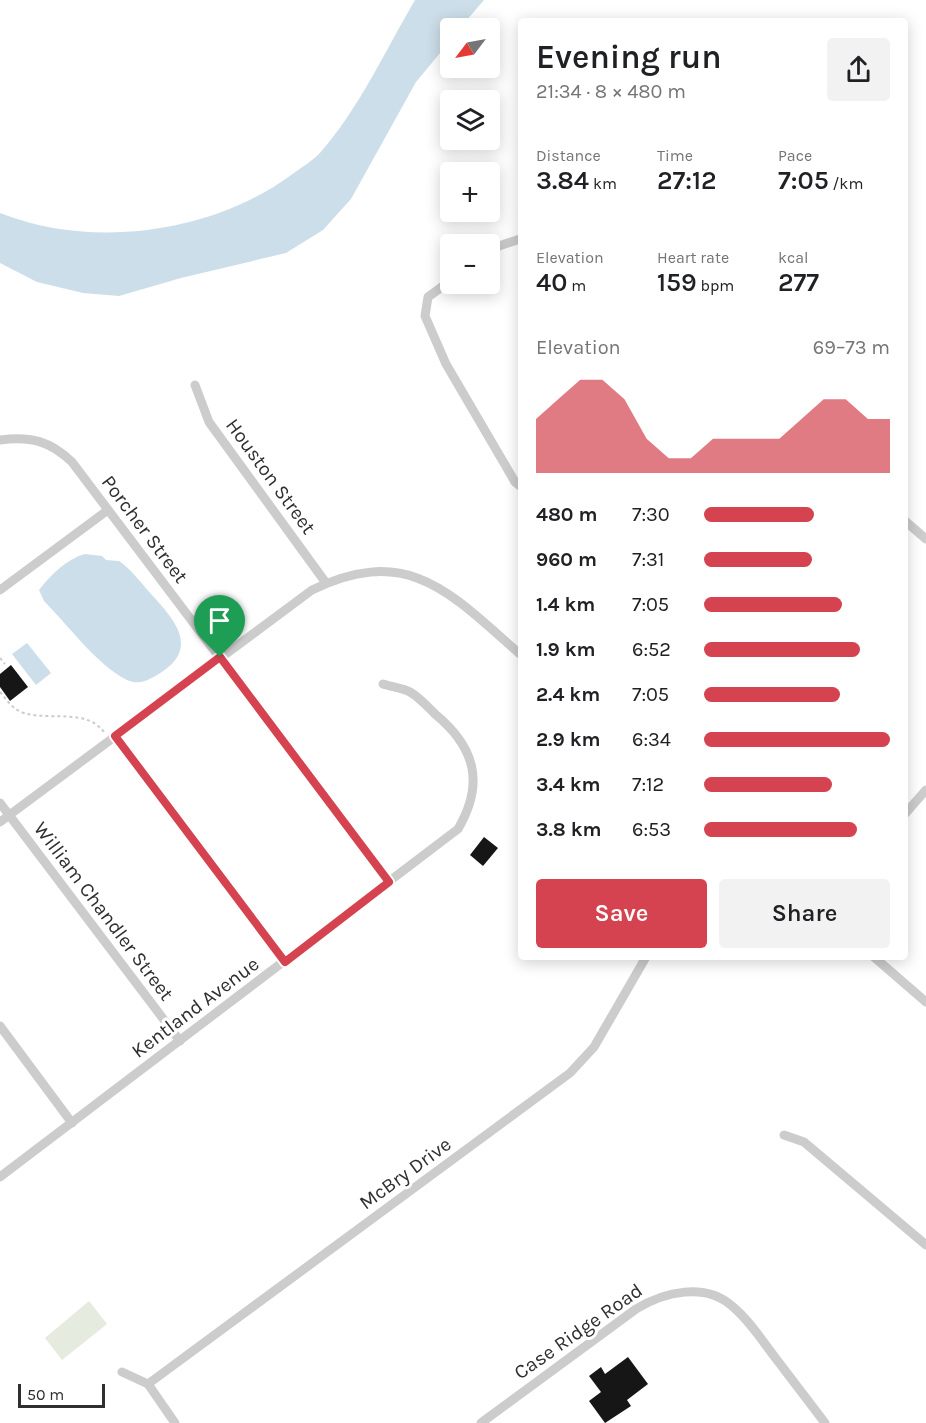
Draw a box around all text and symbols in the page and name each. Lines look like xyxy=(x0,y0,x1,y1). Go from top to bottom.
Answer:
north arrow xyxy=(440,18,500,78)
map controls xyxy=(440,18,500,294)
text: Evening run xyxy=(536,38,722,76)
button: share xyxy=(827,38,890,101)
text: 21:34 · 8 × 480 m xyxy=(536,80,686,103)
button: layers xyxy=(440,90,500,150)
text: Distance xyxy=(536,146,601,165)
text: Time xyxy=(657,146,693,165)
text: Pace xyxy=(778,146,812,165)
button: + xyxy=(440,162,500,222)
text: 3.84 xyxy=(536,165,589,196)
text: 27:12 xyxy=(657,165,717,196)
text: 7:05 xyxy=(778,165,829,196)
text: km xyxy=(589,174,617,193)
text: /km xyxy=(829,174,863,193)
button: − xyxy=(440,234,500,294)
text: Elevation xyxy=(536,248,604,267)
text: Heart rate xyxy=(657,248,729,267)
text: kcal xyxy=(778,248,809,267)
text: 40 xyxy=(536,267,567,298)
text: 159 xyxy=(657,267,697,298)
text: 277 xyxy=(778,267,819,298)
text: m xyxy=(567,276,586,295)
text: bpm xyxy=(697,276,734,295)
text: Elevation xyxy=(536,336,621,359)
text: 69–73 m xyxy=(813,336,890,359)
street label: Houston Street xyxy=(221,414,320,539)
street label: Porcher Street xyxy=(97,471,193,588)
text: 480 m xyxy=(536,503,598,526)
text: 7:30 xyxy=(632,503,670,526)
text: 960 m xyxy=(536,548,597,571)
text: 7:31 xyxy=(632,548,664,571)
text: 1.4 km xyxy=(536,593,595,616)
text: 7:05 xyxy=(632,593,669,616)
pin xyxy=(194,595,245,657)
icon: arrive xyxy=(203,604,236,637)
text: 1.9 km xyxy=(536,638,596,661)
text: 6:52 xyxy=(632,638,671,661)
text: 2.4 km xyxy=(536,683,600,706)
text: 7:05 xyxy=(632,683,669,706)
text: 2.9 km xyxy=(536,728,600,751)
text: 6:34 xyxy=(632,728,671,751)
text: 3.4 km xyxy=(536,773,601,796)
text: 7:12 xyxy=(632,773,664,796)
street label: William Chandler Street xyxy=(29,818,179,1005)
text: 3.8 km xyxy=(536,818,602,841)
text: 6:53 xyxy=(632,818,671,841)
button: Save xyxy=(536,879,707,948)
button: Share xyxy=(719,879,890,948)
street label: Kentland Avenue xyxy=(127,952,263,1063)
street label: McBry Drive xyxy=(355,1132,456,1214)
street label: Case Ridge Road xyxy=(510,1279,647,1384)
scale bar xyxy=(18,1381,105,1408)
text: 50 m xyxy=(27,1385,64,1404)

